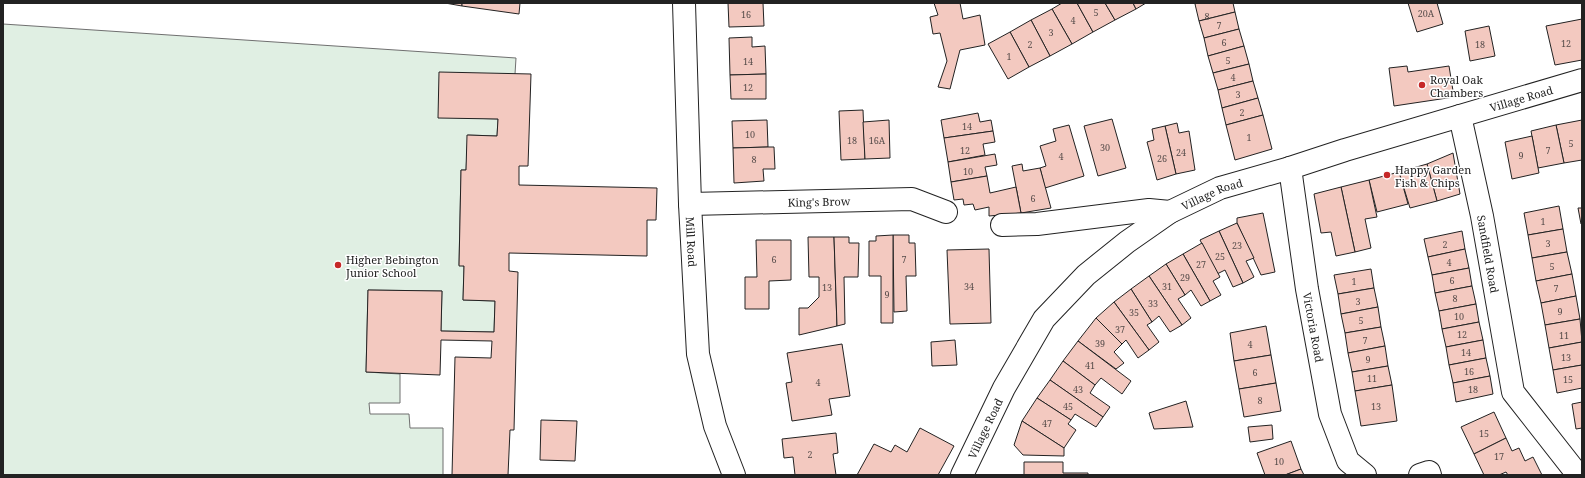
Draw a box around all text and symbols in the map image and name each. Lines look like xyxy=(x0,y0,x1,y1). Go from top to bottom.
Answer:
house number: 5 xyxy=(1093,6,1099,19)
house number: 20A xyxy=(1418,7,1435,20)
house number: 16 xyxy=(741,8,751,21)
house number: 8 xyxy=(1204,10,1210,23)
house number: 4 xyxy=(1070,14,1076,27)
house number: 7 xyxy=(1216,19,1222,32)
house number: 3 xyxy=(1048,26,1054,39)
house number: 6 xyxy=(1221,36,1227,49)
house number: 12 xyxy=(1561,37,1571,50)
house number: 2 xyxy=(1027,38,1033,51)
house number: 18 xyxy=(1475,38,1485,51)
house number: 1 xyxy=(1006,50,1012,63)
house number: 5 xyxy=(1225,54,1231,67)
house number: 14 xyxy=(743,55,753,68)
house number: 4 xyxy=(1230,71,1236,84)
place label: Royal Oak Chambers xyxy=(1430,72,1483,100)
marker: Royal Oak Chambers xyxy=(1417,80,1427,90)
house number: 12 xyxy=(743,81,753,94)
street label: Village Road xyxy=(1488,81,1555,114)
house number: 3 xyxy=(1235,88,1241,101)
house number: 2 xyxy=(1239,106,1245,119)
house number: 14 xyxy=(962,120,972,133)
house number: 10 xyxy=(745,128,755,141)
house number: 1 xyxy=(1246,131,1252,144)
house number: 18 xyxy=(847,134,857,147)
house number: 16A xyxy=(869,134,886,147)
house number: 5 xyxy=(1568,137,1574,150)
house number: 30 xyxy=(1100,141,1110,154)
house number: 12 xyxy=(960,144,970,157)
house number: 7 xyxy=(1545,144,1551,157)
house number: 24 xyxy=(1176,146,1186,159)
house number: 9 xyxy=(1518,149,1524,162)
house number: 4 xyxy=(1058,150,1064,163)
house number: 26 xyxy=(1157,152,1167,165)
house number: 8 xyxy=(751,153,757,166)
place label: Happy Garden Fish & Chips xyxy=(1395,162,1471,190)
house number: 10 xyxy=(963,165,973,178)
marker: Happy Garden Fish & Chips xyxy=(1382,170,1392,180)
street label: Village Road xyxy=(1179,174,1244,213)
house number: 6 xyxy=(1030,192,1036,205)
street label: King's Brow xyxy=(787,193,851,209)
street label: Sandfield Road xyxy=(1474,214,1503,294)
house number: 1 xyxy=(1540,215,1546,228)
street label: Mill Road xyxy=(683,216,701,268)
house number: 3 xyxy=(1545,237,1551,250)
house number: 2 xyxy=(1442,238,1448,251)
house number: 23 xyxy=(1232,239,1242,252)
house number: 25 xyxy=(1215,250,1225,263)
place label: Higher Bebington Junior School xyxy=(345,252,439,280)
house number: 6 xyxy=(771,253,777,266)
house number: 7 xyxy=(901,253,907,266)
house number: 4 xyxy=(1446,256,1452,269)
house number: 27 xyxy=(1196,258,1206,271)
marker: Higher Bebington Junior School xyxy=(333,260,343,270)
house number: 5 xyxy=(1549,260,1555,273)
house number: 29 xyxy=(1180,271,1190,284)
house number: 6 xyxy=(1449,274,1455,287)
house number: 1 xyxy=(1351,275,1357,288)
house number: 34 xyxy=(964,280,974,293)
house number: 31 xyxy=(1162,280,1172,293)
house number: 13 xyxy=(822,281,832,294)
house number: 7 xyxy=(1553,282,1559,295)
house number: 9 xyxy=(884,288,890,301)
street label: Victoria Road xyxy=(1300,291,1328,364)
house number: 8 xyxy=(1452,292,1458,305)
house number: 3 xyxy=(1355,295,1361,308)
house number: 33 xyxy=(1148,297,1158,310)
house number: 9 xyxy=(1557,305,1563,318)
house number: 35 xyxy=(1129,306,1139,319)
house number: 10 xyxy=(1454,310,1464,323)
house number: 5 xyxy=(1358,314,1364,327)
house number: 37 xyxy=(1115,323,1125,336)
house number: 12 xyxy=(1457,328,1467,341)
house number: 11 xyxy=(1559,329,1569,342)
house number: 7 xyxy=(1362,334,1368,347)
house number: 39 xyxy=(1095,337,1105,350)
house number: 4 xyxy=(1247,338,1253,351)
house number: 14 xyxy=(1461,346,1471,359)
house number: 13 xyxy=(1561,351,1571,364)
house number: 9 xyxy=(1365,353,1371,366)
house number: 41 xyxy=(1085,359,1095,372)
house number: 16 xyxy=(1464,365,1474,378)
house number: 6 xyxy=(1252,366,1258,379)
house number: 11 xyxy=(1367,372,1377,385)
house number: 15 xyxy=(1563,373,1573,386)
house number: 4 xyxy=(815,376,821,389)
house number: 43 xyxy=(1073,383,1083,396)
house number: 18 xyxy=(1468,383,1478,396)
house number: 8 xyxy=(1257,394,1263,407)
street label: Village Road xyxy=(964,395,1006,461)
house number: 45 xyxy=(1063,400,1073,413)
house number: 13 xyxy=(1371,400,1381,413)
house number: 47 xyxy=(1042,417,1052,430)
house number: 15 xyxy=(1479,427,1489,440)
house number: 2 xyxy=(807,448,813,461)
house number: 17 xyxy=(1494,450,1504,463)
house number: 10 xyxy=(1274,455,1284,468)

